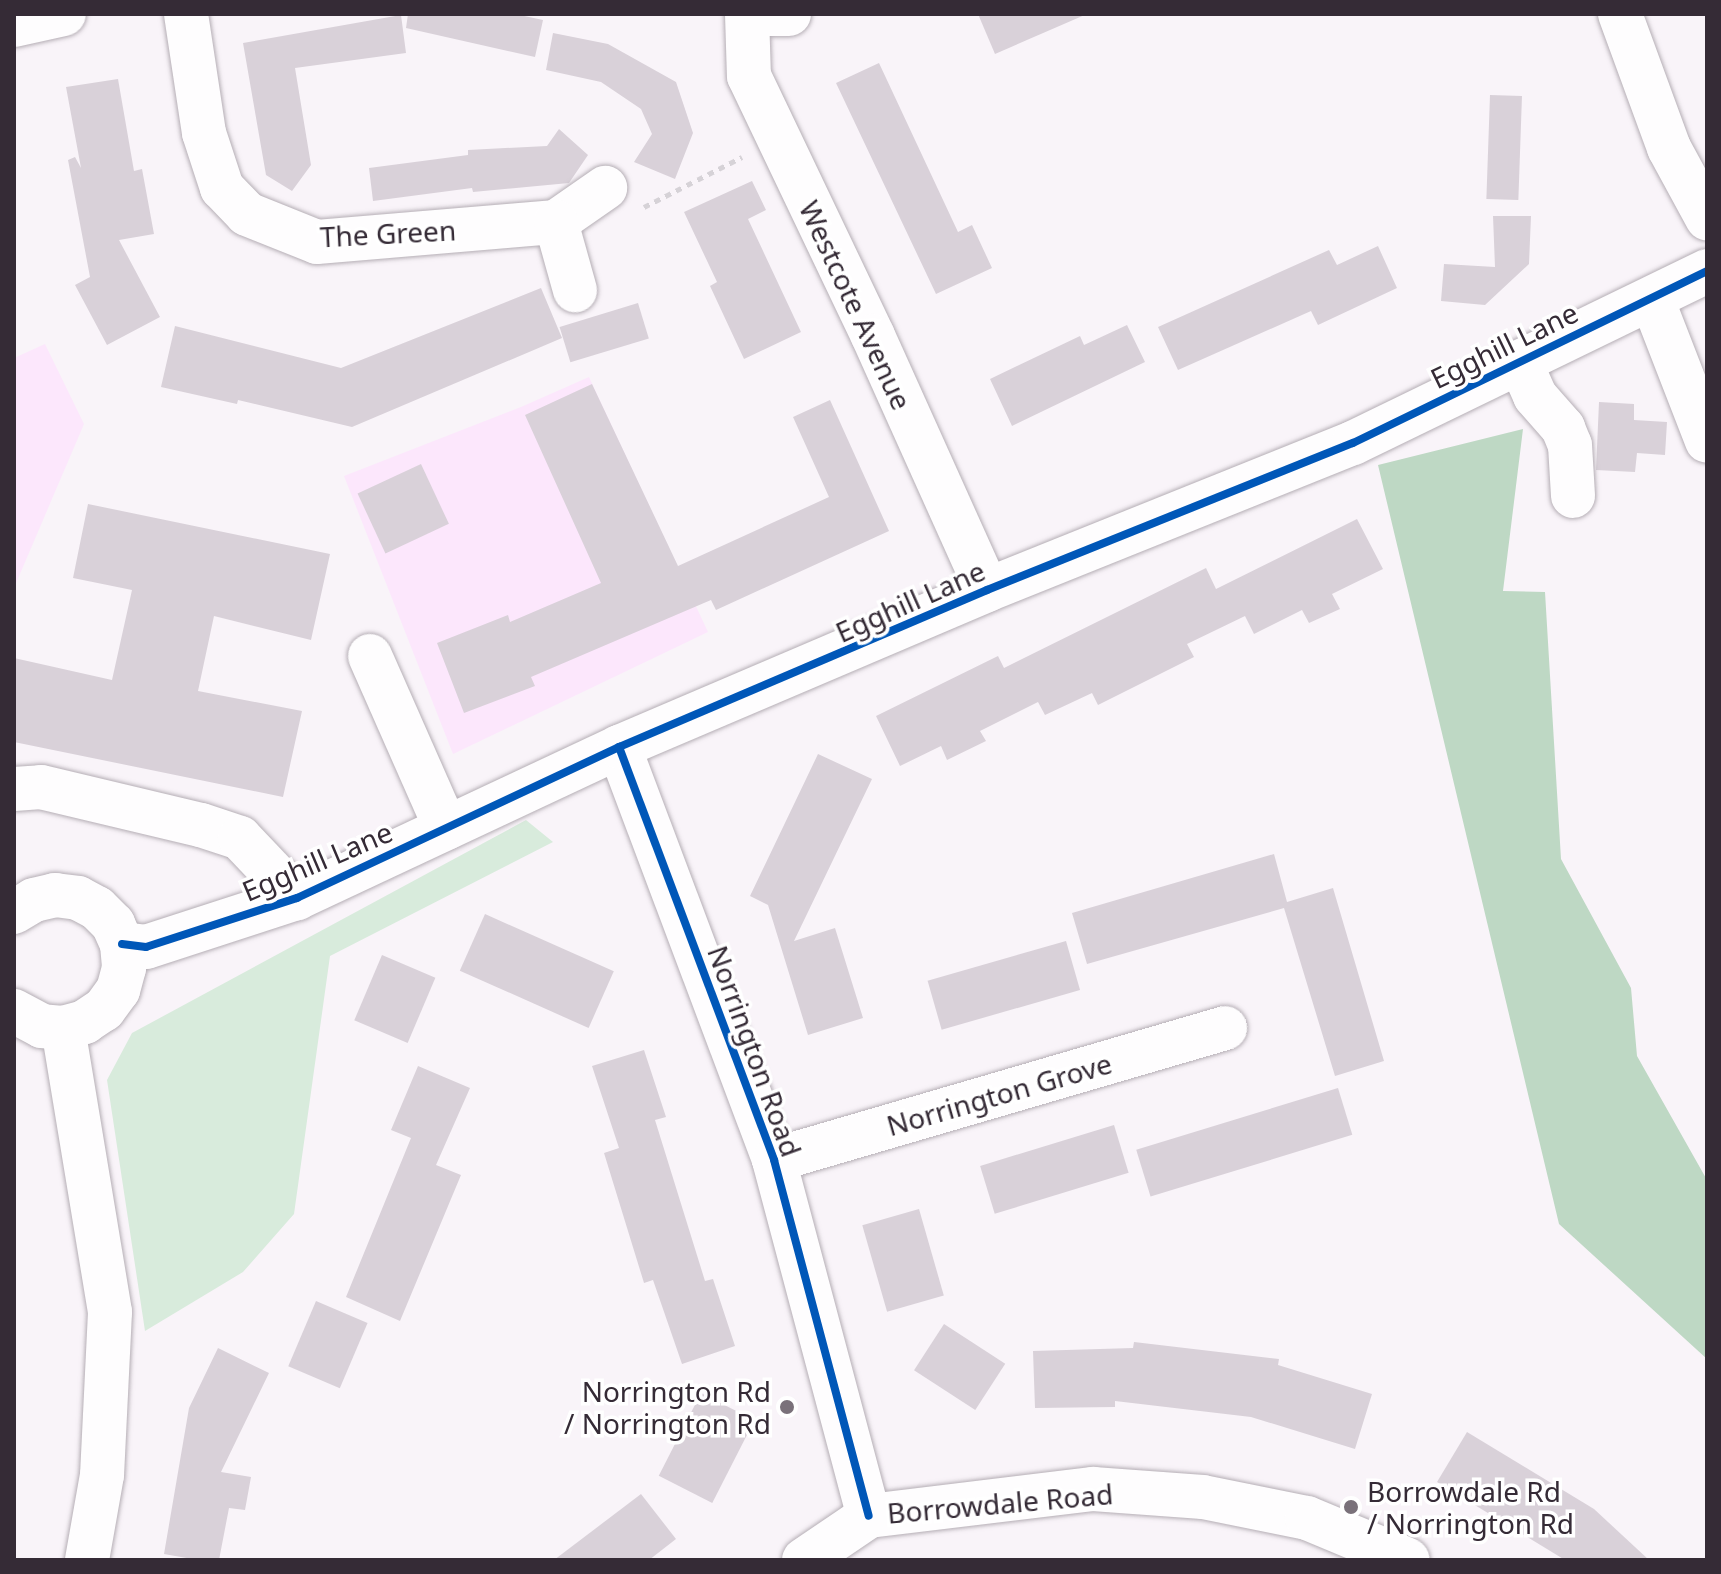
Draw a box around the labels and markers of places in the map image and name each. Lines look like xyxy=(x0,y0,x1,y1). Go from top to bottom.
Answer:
place label: Norrington Rd / Norrington Rd xyxy=(564,1374,771,1440)
marker: Norrington Rd / Norrington Rd xyxy=(778,1398,796,1416)
place label: Borrowdale Rd / Norrington Rd xyxy=(1367,1474,1574,1540)
marker: Borrowdale Rd / Norrington Rd xyxy=(1342,1498,1360,1516)

